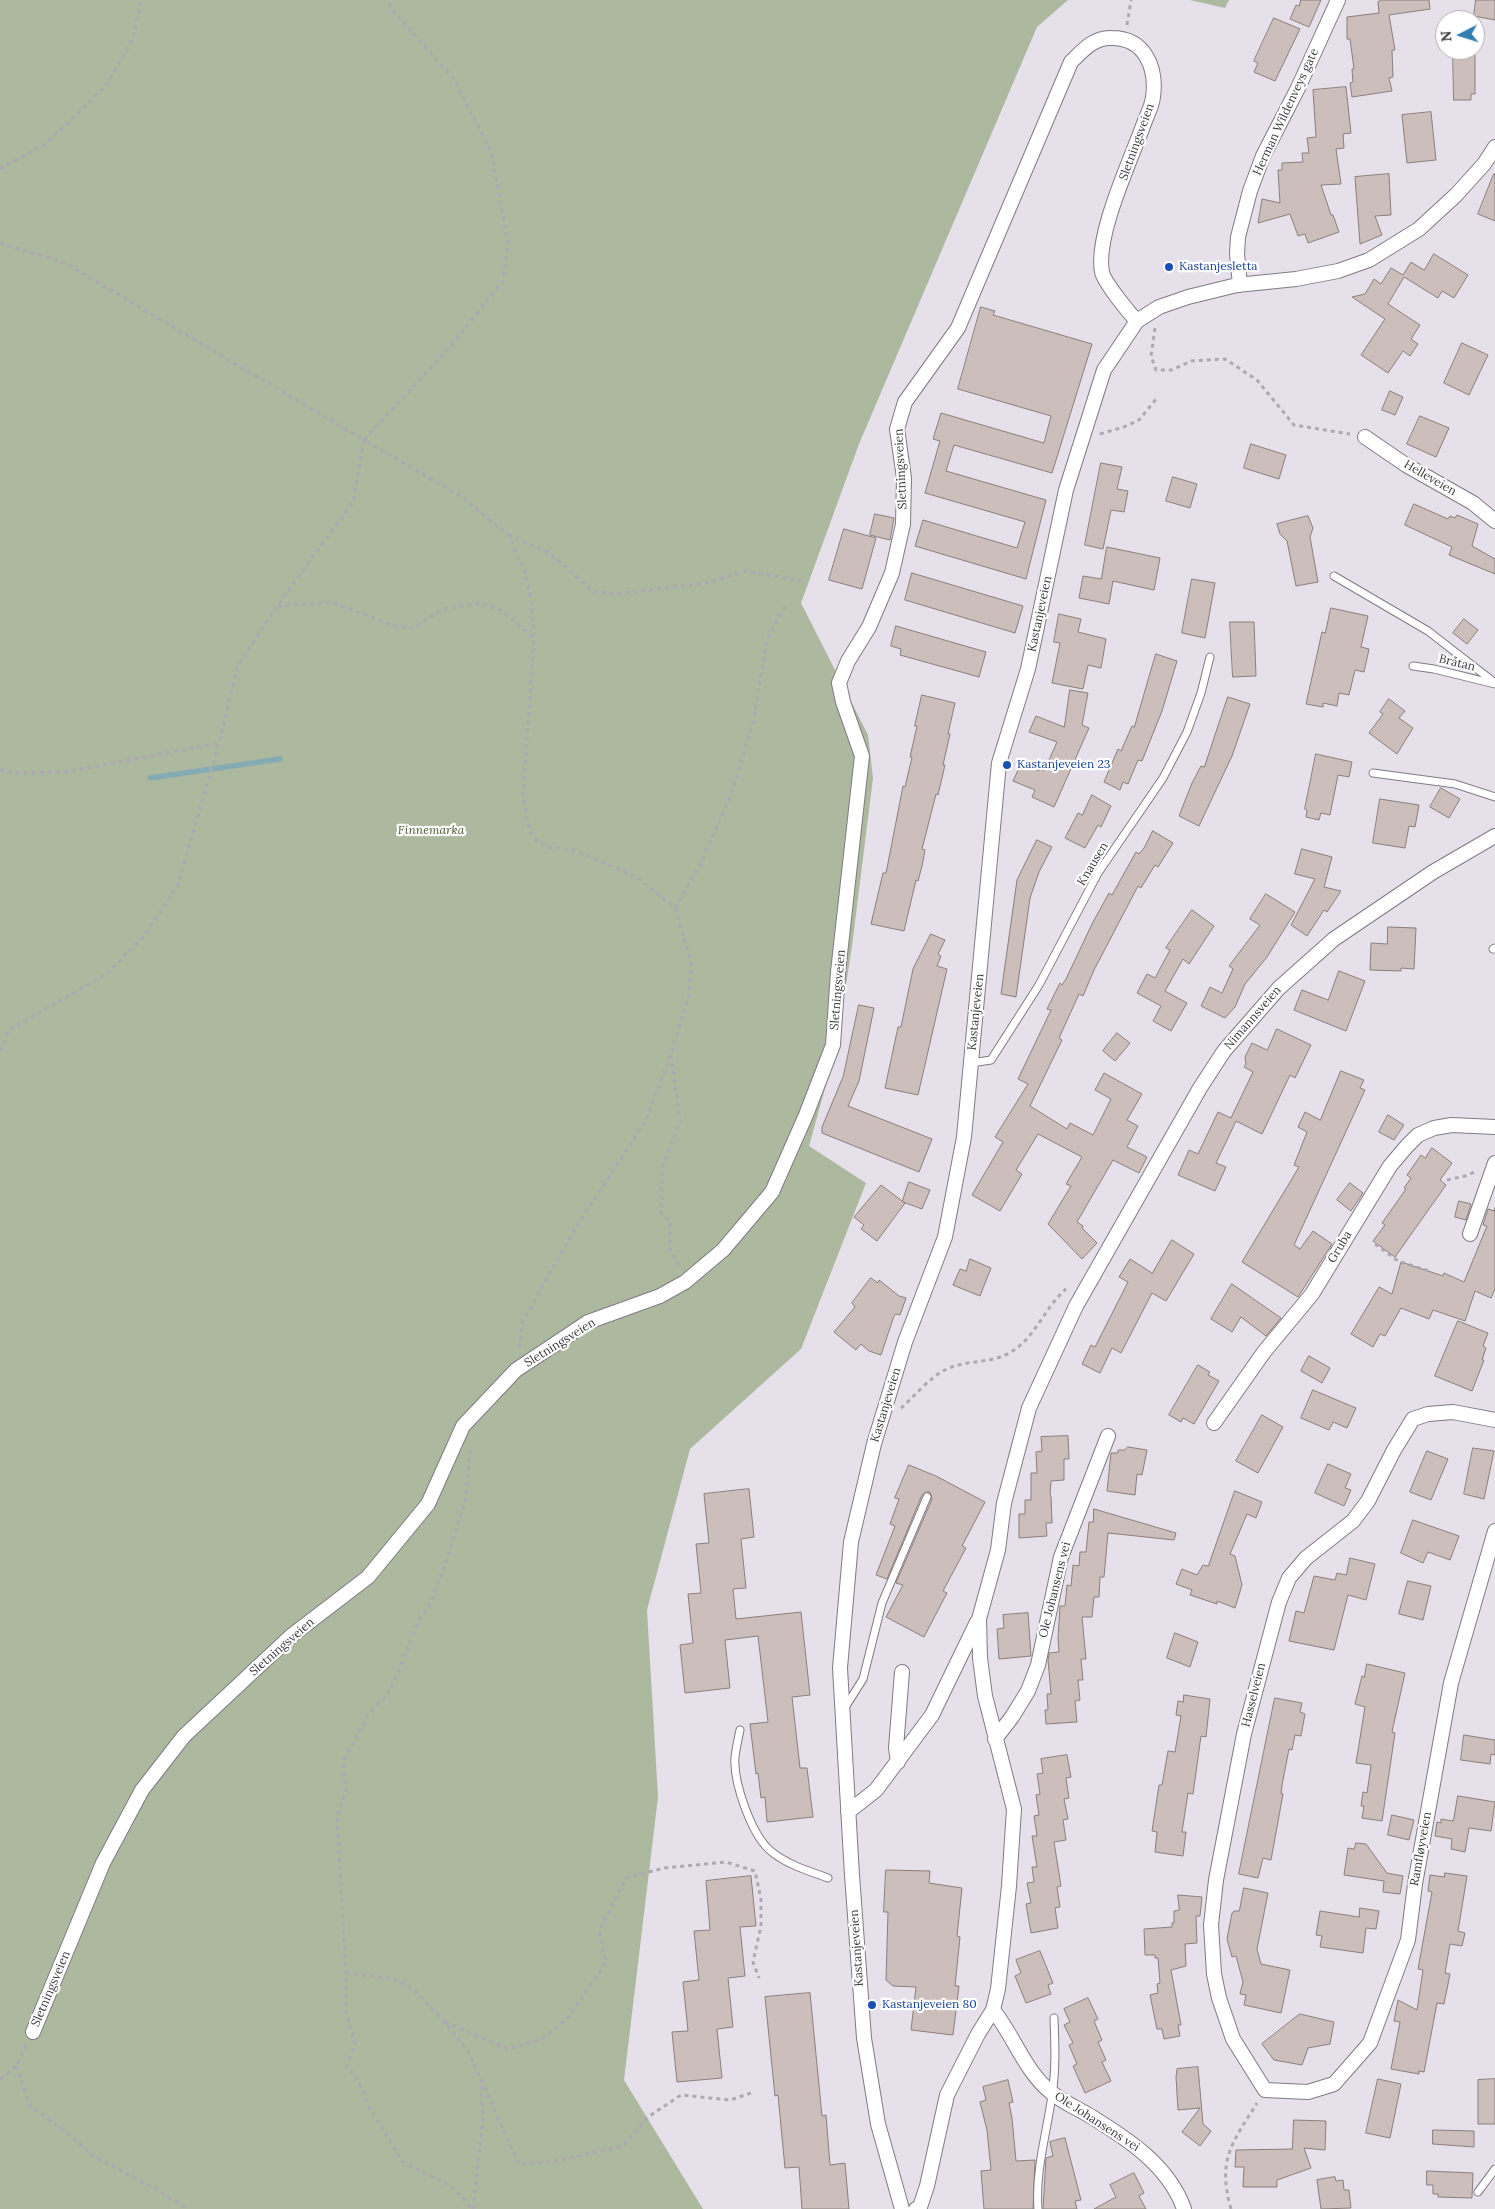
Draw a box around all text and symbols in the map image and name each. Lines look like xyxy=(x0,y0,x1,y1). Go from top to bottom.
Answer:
north arrow xyxy=(1435,10,1485,60)
text: N xyxy=(1437,30,1455,42)
street label: Herman Wildenveys gate xyxy=(1250,46,1322,178)
street label: Sletningsveien xyxy=(1116,102,1158,182)
place label: Kastanjesletta xyxy=(1179,260,1257,274)
marker: Kastanjesletta xyxy=(1163,261,1175,273)
street label: Sletningsveien xyxy=(892,428,910,510)
street label: Helleveien xyxy=(1401,457,1459,499)
street label: Kastanjeveien xyxy=(1025,575,1055,653)
street label: Bråtan xyxy=(1437,652,1477,674)
place label: Kastanjeveien 23 xyxy=(1017,758,1110,772)
marker: Kastanjeveien 23 xyxy=(1001,759,1013,771)
park label: Finnemarka xyxy=(398,824,464,838)
street label: Knausen xyxy=(1074,840,1112,888)
street label: Sletningsveien xyxy=(827,949,849,1031)
street label: Kastanjeveien xyxy=(965,973,987,1051)
street label: Nimannsveien xyxy=(1222,983,1284,1053)
street label: Gruba xyxy=(1325,1228,1355,1266)
street label: Sletningsveien xyxy=(522,1315,598,1371)
street label: Kastanjeveien xyxy=(868,1366,904,1444)
street label: Ole Johansens vei xyxy=(1036,1540,1074,1640)
street label: Sletningsveien xyxy=(247,1615,317,1679)
street label: Hasselveien xyxy=(1239,1661,1269,1729)
street label: Ramfløyveien xyxy=(1407,1811,1435,1887)
street label: Kastanjeveien xyxy=(847,1909,867,1987)
street label: Sletningsveien xyxy=(29,1949,73,2029)
place label: Kastanjeveien 80 xyxy=(882,1998,977,2012)
marker: Kastanjeveien 80 xyxy=(866,1999,878,2011)
street label: Ole Johansens vei xyxy=(1052,2089,1142,2155)

